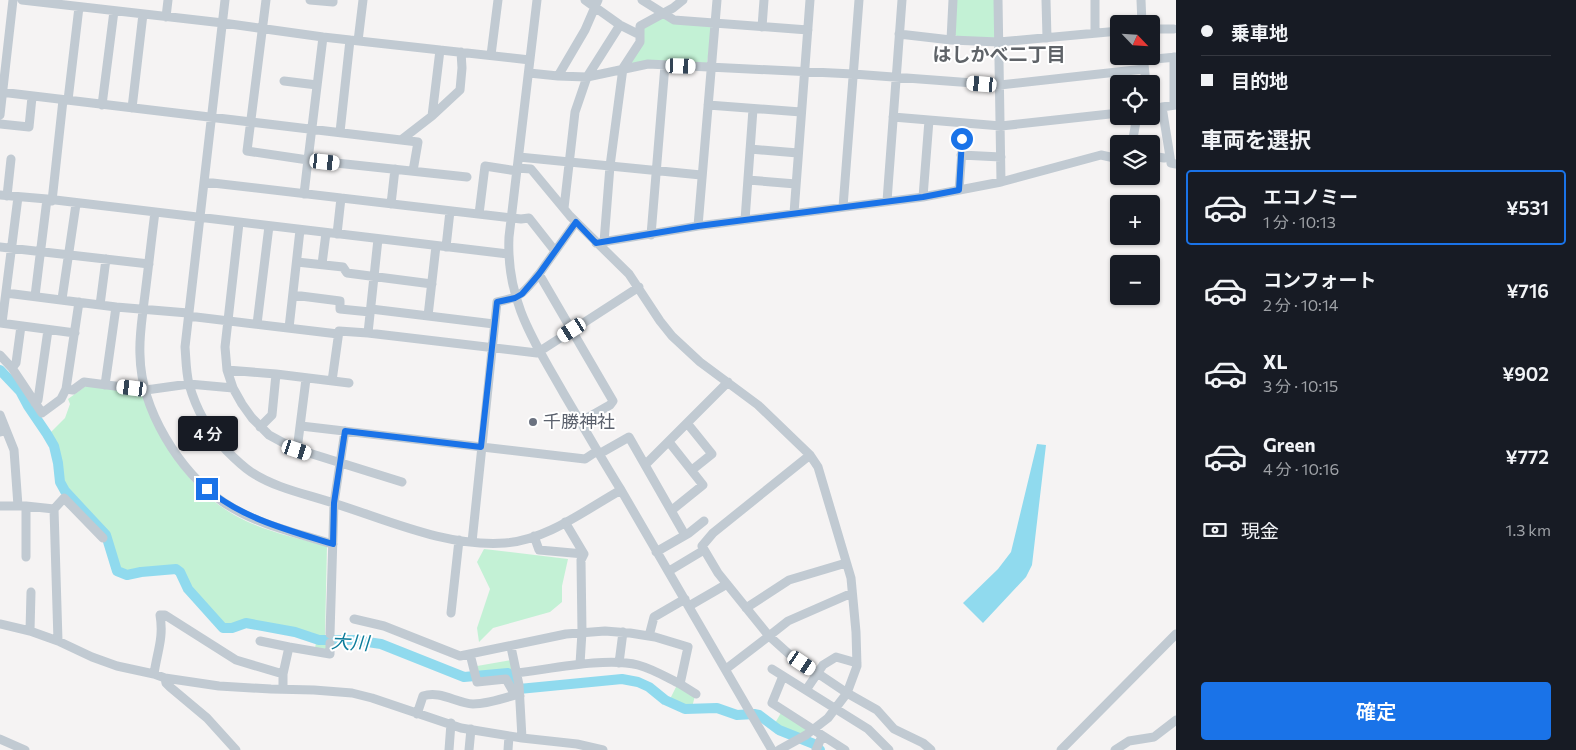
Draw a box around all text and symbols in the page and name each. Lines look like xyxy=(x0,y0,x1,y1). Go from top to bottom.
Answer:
north arrow xyxy=(1110,15,1160,65)
map controls xyxy=(1110,15,1160,305)
text: 乗車地 xyxy=(1231,21,1288,44)
district label: はしかべ二丁目 xyxy=(932,42,1066,65)
car xyxy=(665,58,696,74)
text: 目的地 xyxy=(1231,69,1288,92)
car xyxy=(966,75,997,93)
button: locate xyxy=(1110,75,1160,125)
text: 車両を選択 xyxy=(1201,126,1311,153)
route start xyxy=(951,128,973,150)
button: layers xyxy=(1110,135,1160,185)
car xyxy=(309,153,340,171)
icon: car xyxy=(1203,185,1248,230)
text: エコノミー xyxy=(1263,185,1358,208)
button: + xyxy=(1110,195,1160,245)
text: ¥531 xyxy=(1506,196,1549,219)
text: 1 分 · 10:13 xyxy=(1263,212,1336,231)
button: − xyxy=(1110,255,1160,305)
icon: car xyxy=(1203,268,1248,313)
text: コンフォート xyxy=(1263,268,1376,291)
text: ¥716 xyxy=(1506,279,1549,302)
text: 2 分 · 10:14 xyxy=(1263,295,1338,314)
car xyxy=(555,316,588,344)
text: XL xyxy=(1263,350,1288,373)
icon: car xyxy=(1203,351,1248,396)
text: ¥902 xyxy=(1502,362,1549,385)
text: 3 分 · 10:15 xyxy=(1263,376,1338,395)
car xyxy=(116,379,147,397)
place label: 千勝神社 xyxy=(543,410,615,432)
callout: 4 分 xyxy=(177,416,237,452)
marker: 千勝神社 xyxy=(527,416,539,428)
text: 4 分 xyxy=(194,424,222,443)
text: Green xyxy=(1263,433,1315,456)
icon: car xyxy=(1203,434,1248,479)
car xyxy=(280,438,313,462)
text: ¥772 xyxy=(1505,445,1549,468)
text: 4 分 · 10:16 xyxy=(1263,459,1339,478)
route end xyxy=(196,478,218,500)
icon: cash xyxy=(1201,516,1229,544)
text: 現金 xyxy=(1241,519,1279,542)
text: 1.3 km xyxy=(1506,520,1551,539)
water label: 大川 xyxy=(330,629,372,654)
car xyxy=(785,648,818,678)
button: 確定 xyxy=(1201,682,1551,740)

